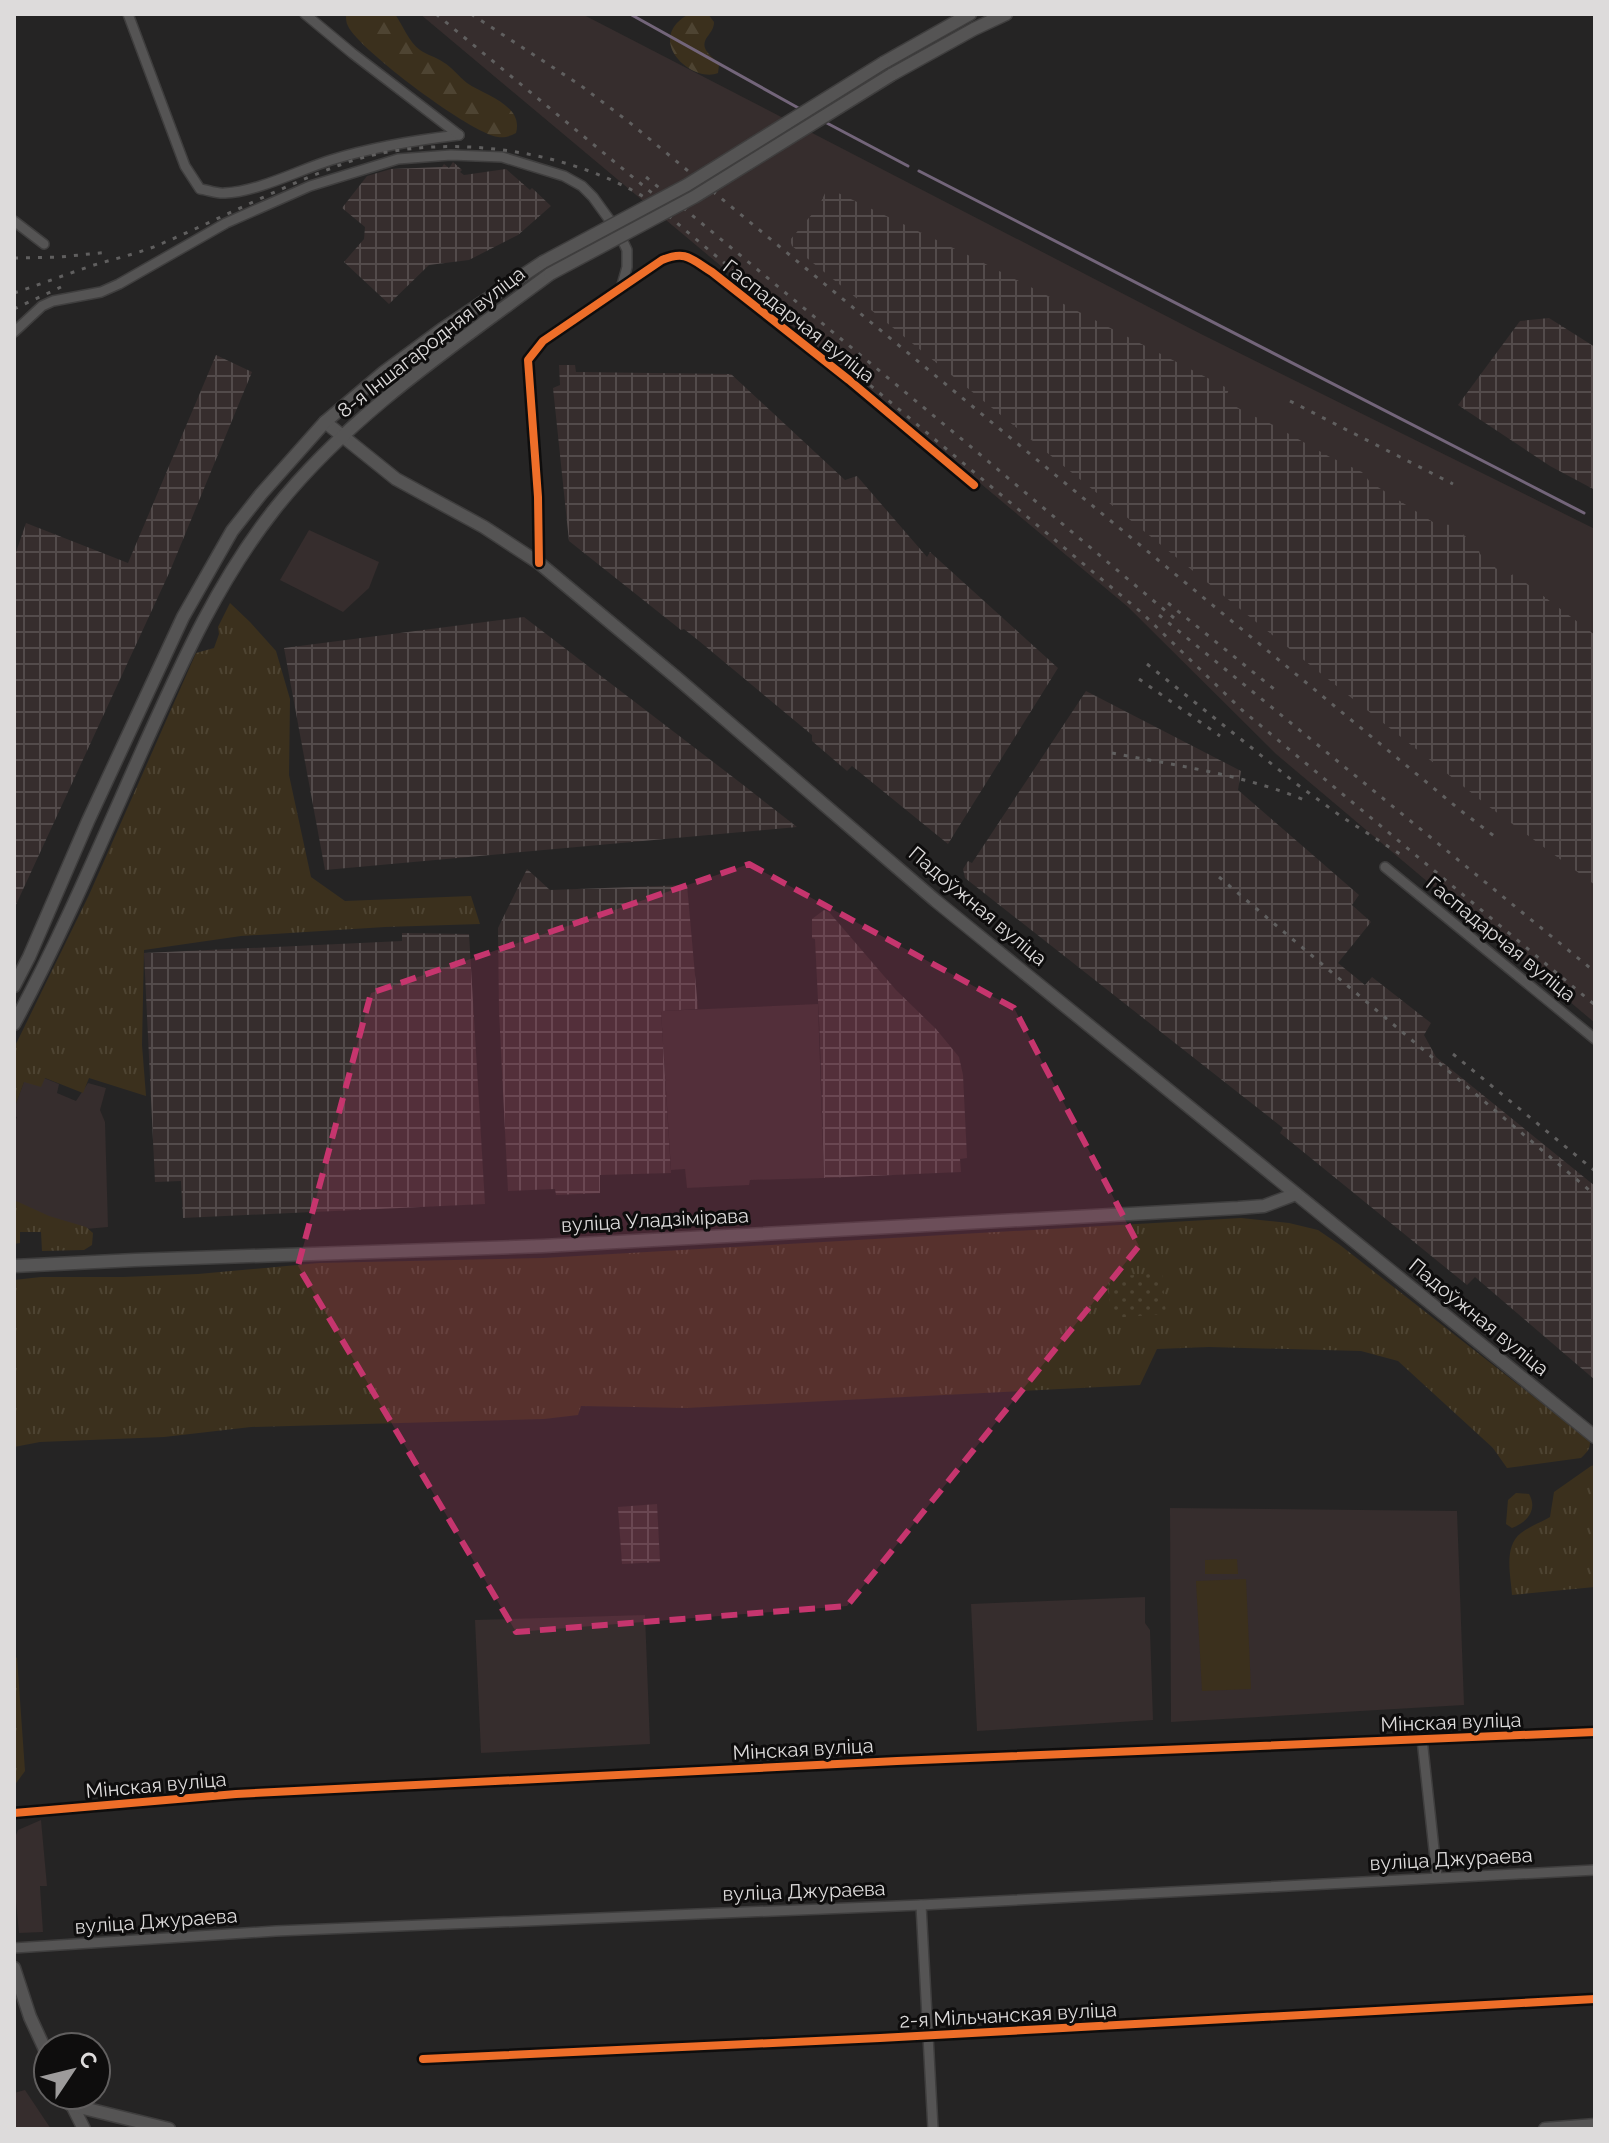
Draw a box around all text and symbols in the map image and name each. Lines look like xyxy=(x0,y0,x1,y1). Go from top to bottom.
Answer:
street label: Гаспадарчая вуліца xyxy=(718,254,880,388)
street label: 8-я Іншагародняя вуліца xyxy=(332,261,530,423)
street label: Падоўжная вуліца xyxy=(904,841,1052,971)
street label: Гаспадарчая вуліца xyxy=(1421,871,1581,1007)
street label: вуліца Уладзімірава xyxy=(561,1203,749,1237)
street label: Падоўжная вуліца xyxy=(1404,1253,1554,1381)
street label: Мінская вуліца xyxy=(1380,1708,1522,1736)
street label: Мінская вуліца xyxy=(732,1733,874,1765)
street label: Мінская вуліца xyxy=(85,1767,227,1803)
street label: вуліца Джураева xyxy=(1369,1843,1533,1875)
street label: вуліца Джураева xyxy=(722,1876,886,1906)
street label: вуліца Джураева xyxy=(74,1903,238,1939)
street label: 2-я Мільчанская вуліца xyxy=(899,1997,1117,2033)
north arrow xyxy=(32,2031,112,2111)
text: С xyxy=(73,2046,103,2073)

